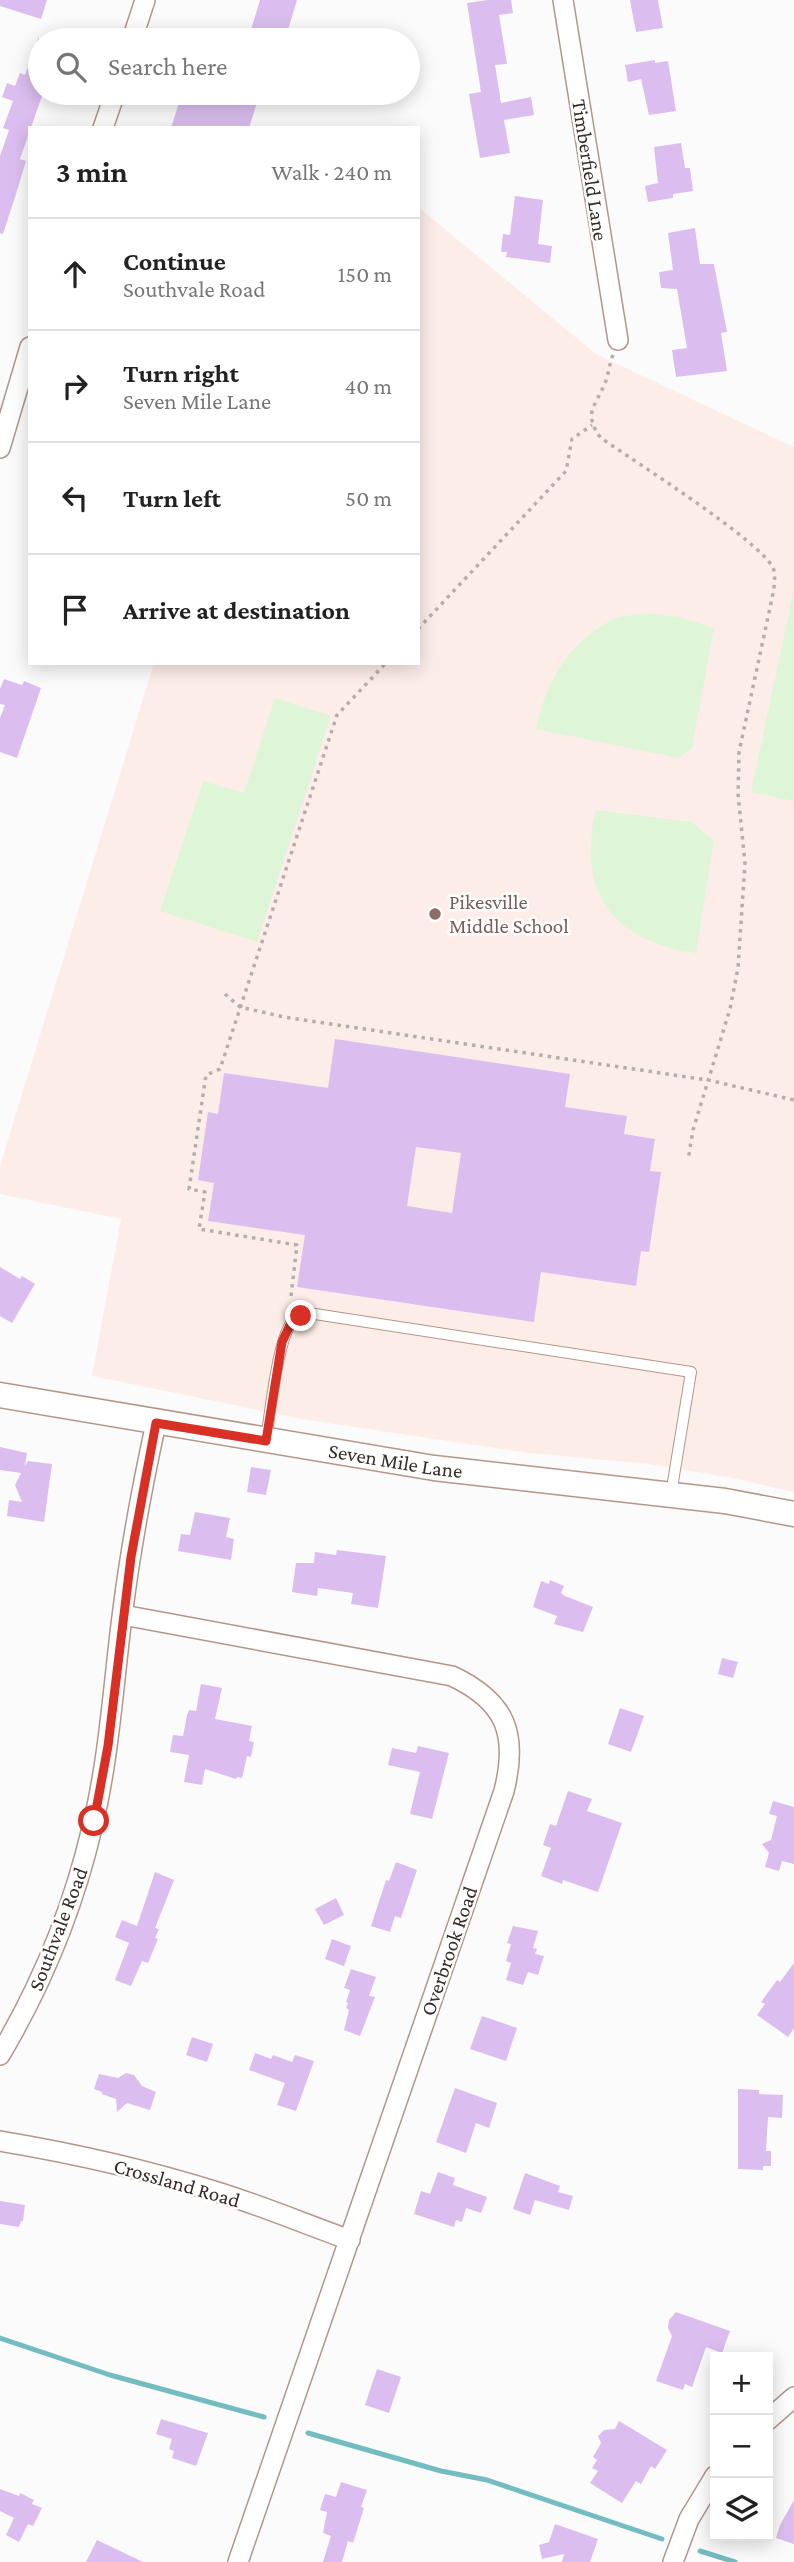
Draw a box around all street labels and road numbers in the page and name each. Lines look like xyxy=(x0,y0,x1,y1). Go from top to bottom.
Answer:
street label: Timberfield Lane xyxy=(567,98,613,242)
street label: Seven Mile Lane xyxy=(327,1438,464,1483)
street label: Southvale Road xyxy=(23,1864,93,1994)
street label: Overbrook Road xyxy=(416,1883,482,2019)
street label: Crossland Road xyxy=(111,2153,243,2213)

